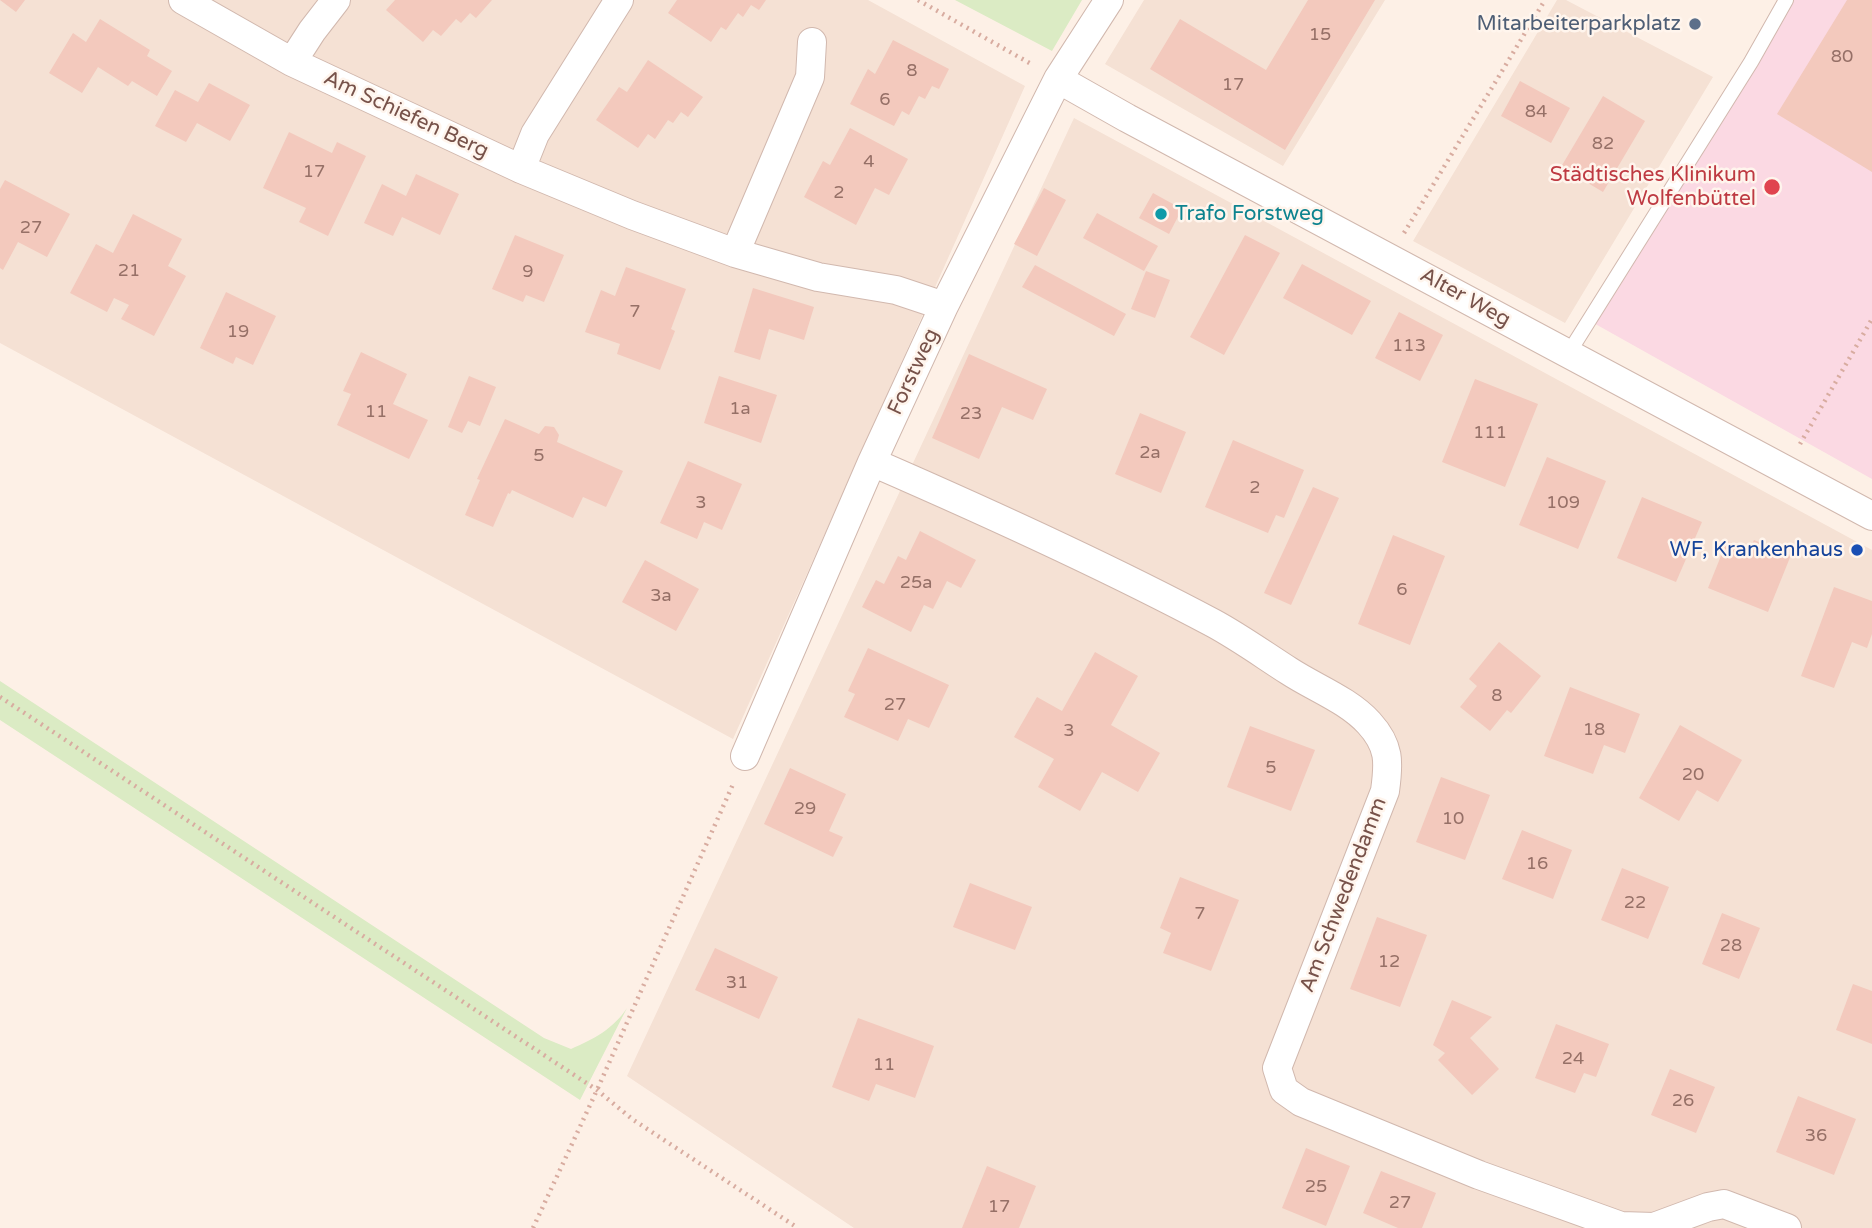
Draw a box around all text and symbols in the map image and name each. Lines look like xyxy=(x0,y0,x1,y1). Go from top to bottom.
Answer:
place label: Mitarbeiterparkplatz xyxy=(1477,11,1681,37)
marker: Mitarbeiterparkplatz xyxy=(1687,16,1703,32)
house number: 15 xyxy=(1309,24,1331,46)
house number: 80 xyxy=(1831,46,1853,68)
house number: 8 xyxy=(906,60,918,82)
street label: Am Schiefen Berg xyxy=(319,66,493,164)
house number: 17 xyxy=(1222,74,1244,96)
house number: 6 xyxy=(879,89,891,111)
house number: 84 xyxy=(1525,101,1547,123)
house number: 82 xyxy=(1592,133,1614,155)
house number: 4 xyxy=(863,151,875,173)
house number: 17 xyxy=(303,161,325,183)
place label: Städtisches Klinikum Wolfenbüttel xyxy=(1550,162,1756,212)
marker: Städtisches Klinikum Wolfenbüttel xyxy=(1762,177,1782,197)
house number: 2 xyxy=(833,182,845,204)
place label: Trafo Forstweg xyxy=(1175,201,1324,227)
marker: Trafo Forstweg xyxy=(1153,206,1169,222)
house number: 27 xyxy=(20,217,42,239)
house number: 21 xyxy=(118,260,140,282)
house number: 9 xyxy=(522,261,534,283)
street label: Alter Weg xyxy=(1415,263,1515,333)
house number: 7 xyxy=(629,301,641,323)
house number: 19 xyxy=(227,321,249,343)
street label: Forstweg xyxy=(883,325,945,419)
house number: 113 xyxy=(1392,335,1426,357)
house number: 1a xyxy=(729,398,751,420)
house number: 11 xyxy=(365,401,387,423)
house number: 23 xyxy=(960,403,982,425)
house number: 111 xyxy=(1473,422,1507,444)
house number: 2a xyxy=(1139,442,1161,464)
house number: 5 xyxy=(533,445,545,467)
house number: 2 xyxy=(1249,477,1261,499)
house number: 3 xyxy=(695,492,707,514)
house number: 109 xyxy=(1546,492,1580,514)
place label: WF, Krankenhaus xyxy=(1670,537,1843,563)
marker: WF, Krankenhaus xyxy=(1849,542,1865,558)
house number: 25a xyxy=(900,572,932,594)
house number: 6 xyxy=(1396,579,1408,601)
house number: 3a xyxy=(650,585,672,607)
house number: 8 xyxy=(1491,685,1503,707)
house number: 27 xyxy=(884,694,906,716)
house number: 18 xyxy=(1583,719,1605,741)
house number: 3 xyxy=(1063,720,1075,742)
house number: 5 xyxy=(1265,757,1277,779)
house number: 20 xyxy=(1682,764,1704,786)
street label: Am Schwedendamm xyxy=(1295,794,1393,996)
house number: 29 xyxy=(794,798,816,820)
house number: 10 xyxy=(1442,808,1464,830)
house number: 16 xyxy=(1526,853,1548,875)
house number: 22 xyxy=(1624,892,1646,914)
house number: 7 xyxy=(1194,903,1206,925)
house number: 28 xyxy=(1720,935,1742,957)
house number: 12 xyxy=(1378,951,1400,973)
house number: 31 xyxy=(726,972,748,994)
house number: 24 xyxy=(1562,1048,1584,1070)
house number: 11 xyxy=(873,1054,895,1076)
house number: 26 xyxy=(1672,1090,1694,1112)
house number: 36 xyxy=(1805,1125,1827,1147)
house number: 25 xyxy=(1305,1176,1327,1198)
house number: 27 xyxy=(1389,1192,1411,1214)
house number: 17 xyxy=(988,1196,1010,1218)

